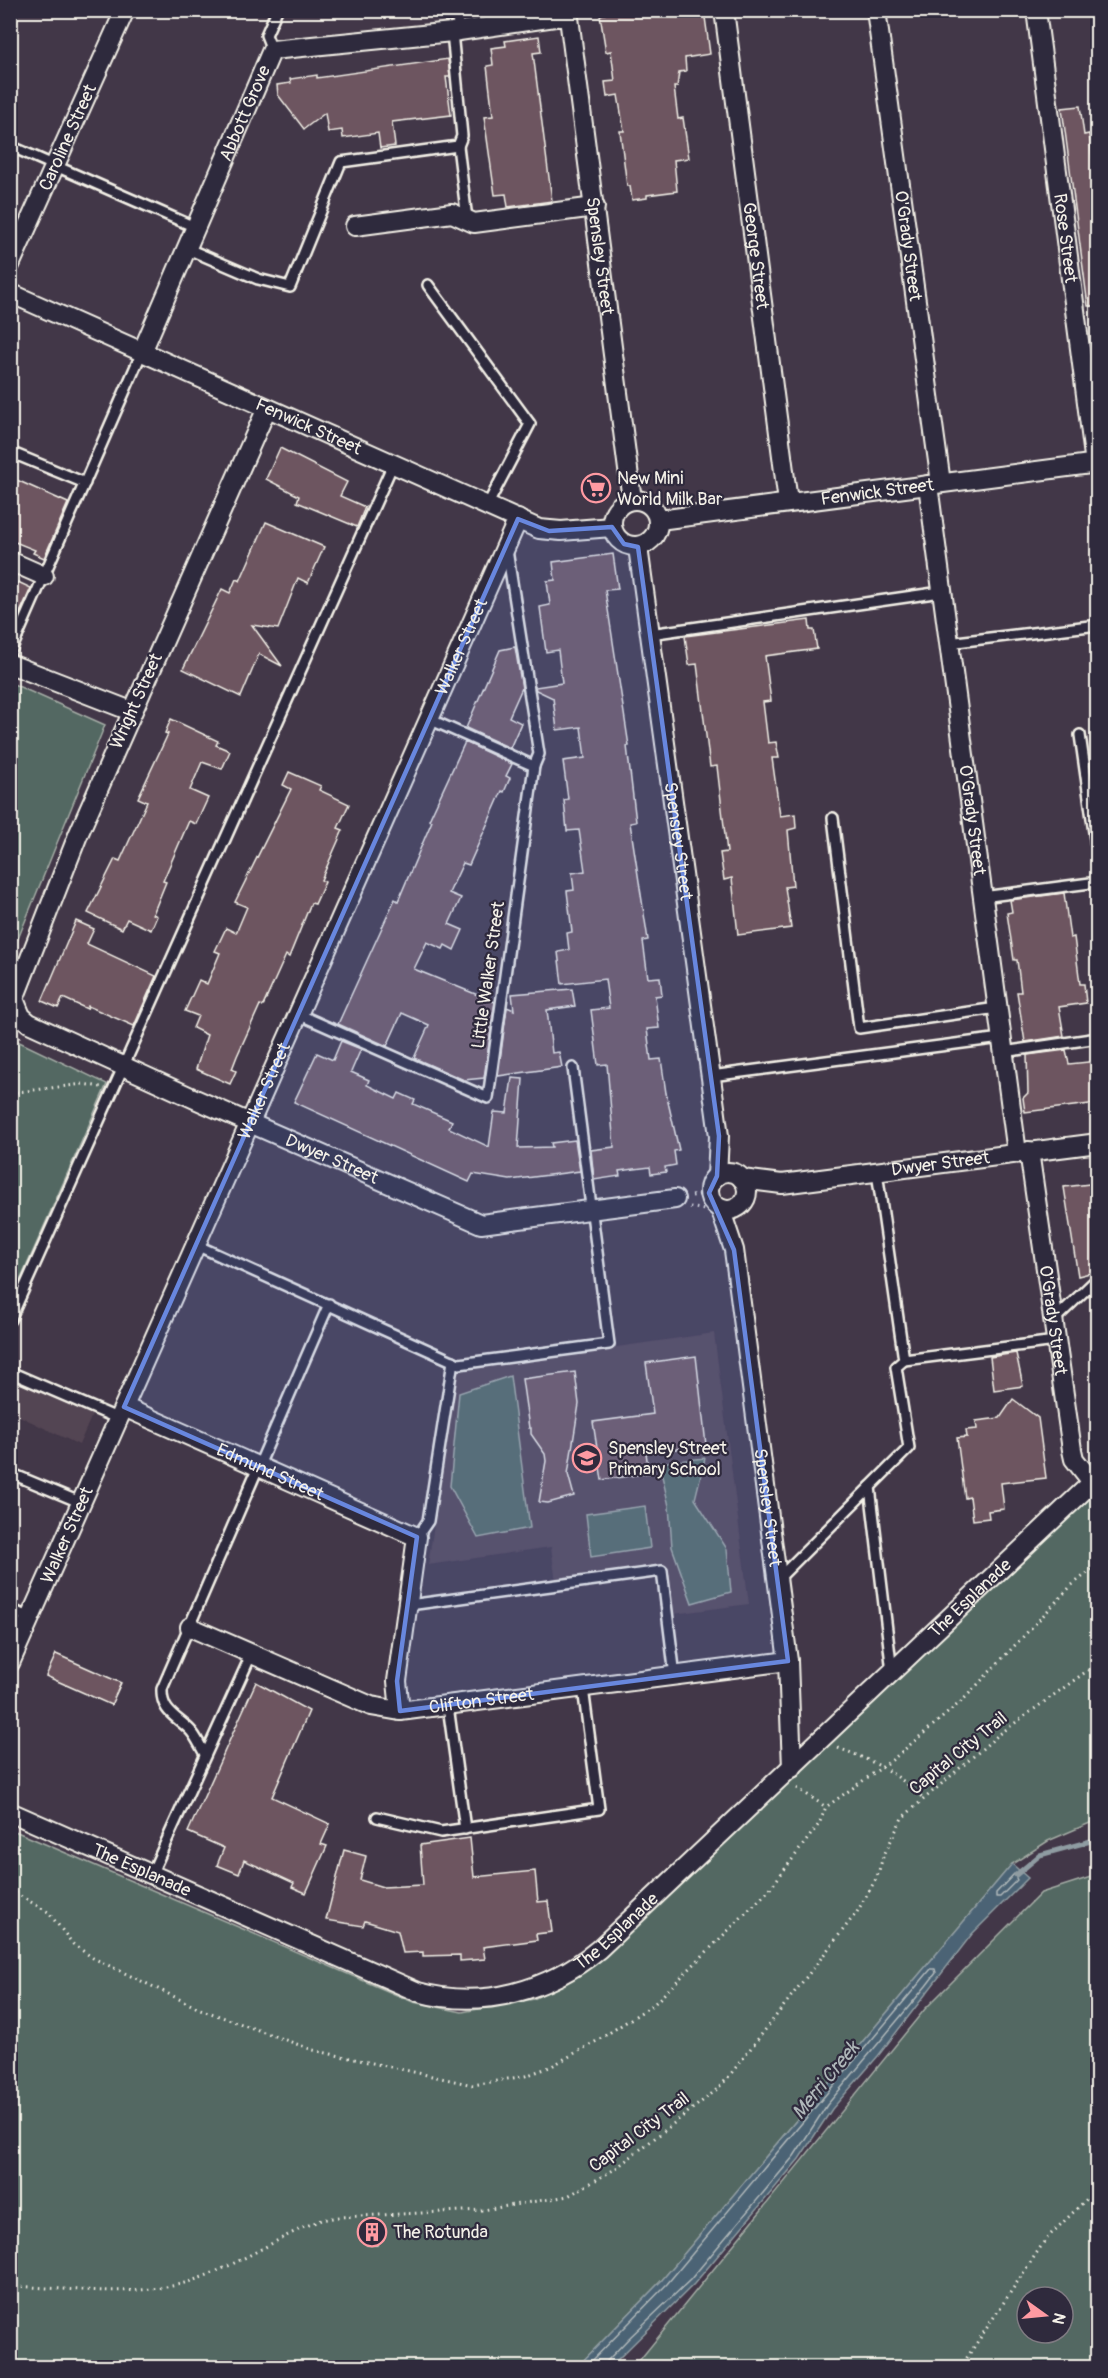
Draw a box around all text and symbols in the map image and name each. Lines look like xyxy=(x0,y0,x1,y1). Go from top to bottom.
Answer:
street label: Abbott Grove xyxy=(215,62,276,165)
street label: Caroline Street xyxy=(34,80,102,194)
street label: O'Grady Street xyxy=(889,189,927,303)
street label: Rose Street xyxy=(1048,192,1082,285)
street label: Spensley Street xyxy=(581,195,619,317)
street label: George Street xyxy=(737,201,774,312)
street label: Fenwick Street xyxy=(252,393,366,461)
place label: New Mini World Milk Bar xyxy=(617,467,723,511)
supermarket icon: New Mini World Milk Bar xyxy=(580,472,612,504)
street label: Fenwick Street xyxy=(819,473,936,511)
street label: Walker Street xyxy=(430,594,494,699)
street label: Wright Street xyxy=(105,649,168,753)
street label: O'Grady Street xyxy=(953,764,991,877)
street label: Spensley Street xyxy=(658,781,698,903)
street label: Little Walker Street xyxy=(467,899,510,1050)
street label: Walker Street xyxy=(233,1038,296,1143)
street label: Dwyer Street xyxy=(282,1129,382,1190)
street label: Dwyer Street xyxy=(890,1146,992,1182)
street label: O'Grady Street xyxy=(1034,1264,1072,1378)
place label: Spensley Street Primary School xyxy=(608,1437,728,1481)
street label: Edmund Street xyxy=(213,1439,328,1506)
school or university icon: Spensley Street Primary School xyxy=(571,1442,603,1474)
street label: Spensley Street xyxy=(748,1447,787,1569)
street label: Walker Street xyxy=(36,1483,99,1587)
street label: The Esplanade xyxy=(924,1554,1017,1643)
street label: Clifton Street xyxy=(428,1683,536,1719)
street label: Capital City Trail xyxy=(904,1707,1012,1800)
street label: The Esplanade xyxy=(89,1839,195,1902)
street label: The Esplanade xyxy=(570,1888,664,1976)
water label: Merri Creek xyxy=(786,2035,866,2125)
street label: Capital City Trail xyxy=(585,2087,694,2178)
building icon: The Rotunda xyxy=(356,2216,388,2248)
place label: The Rotunda xyxy=(393,2221,488,2244)
north arrow xyxy=(1015,2285,1075,2345)
text: N xyxy=(1047,2311,1070,2327)

